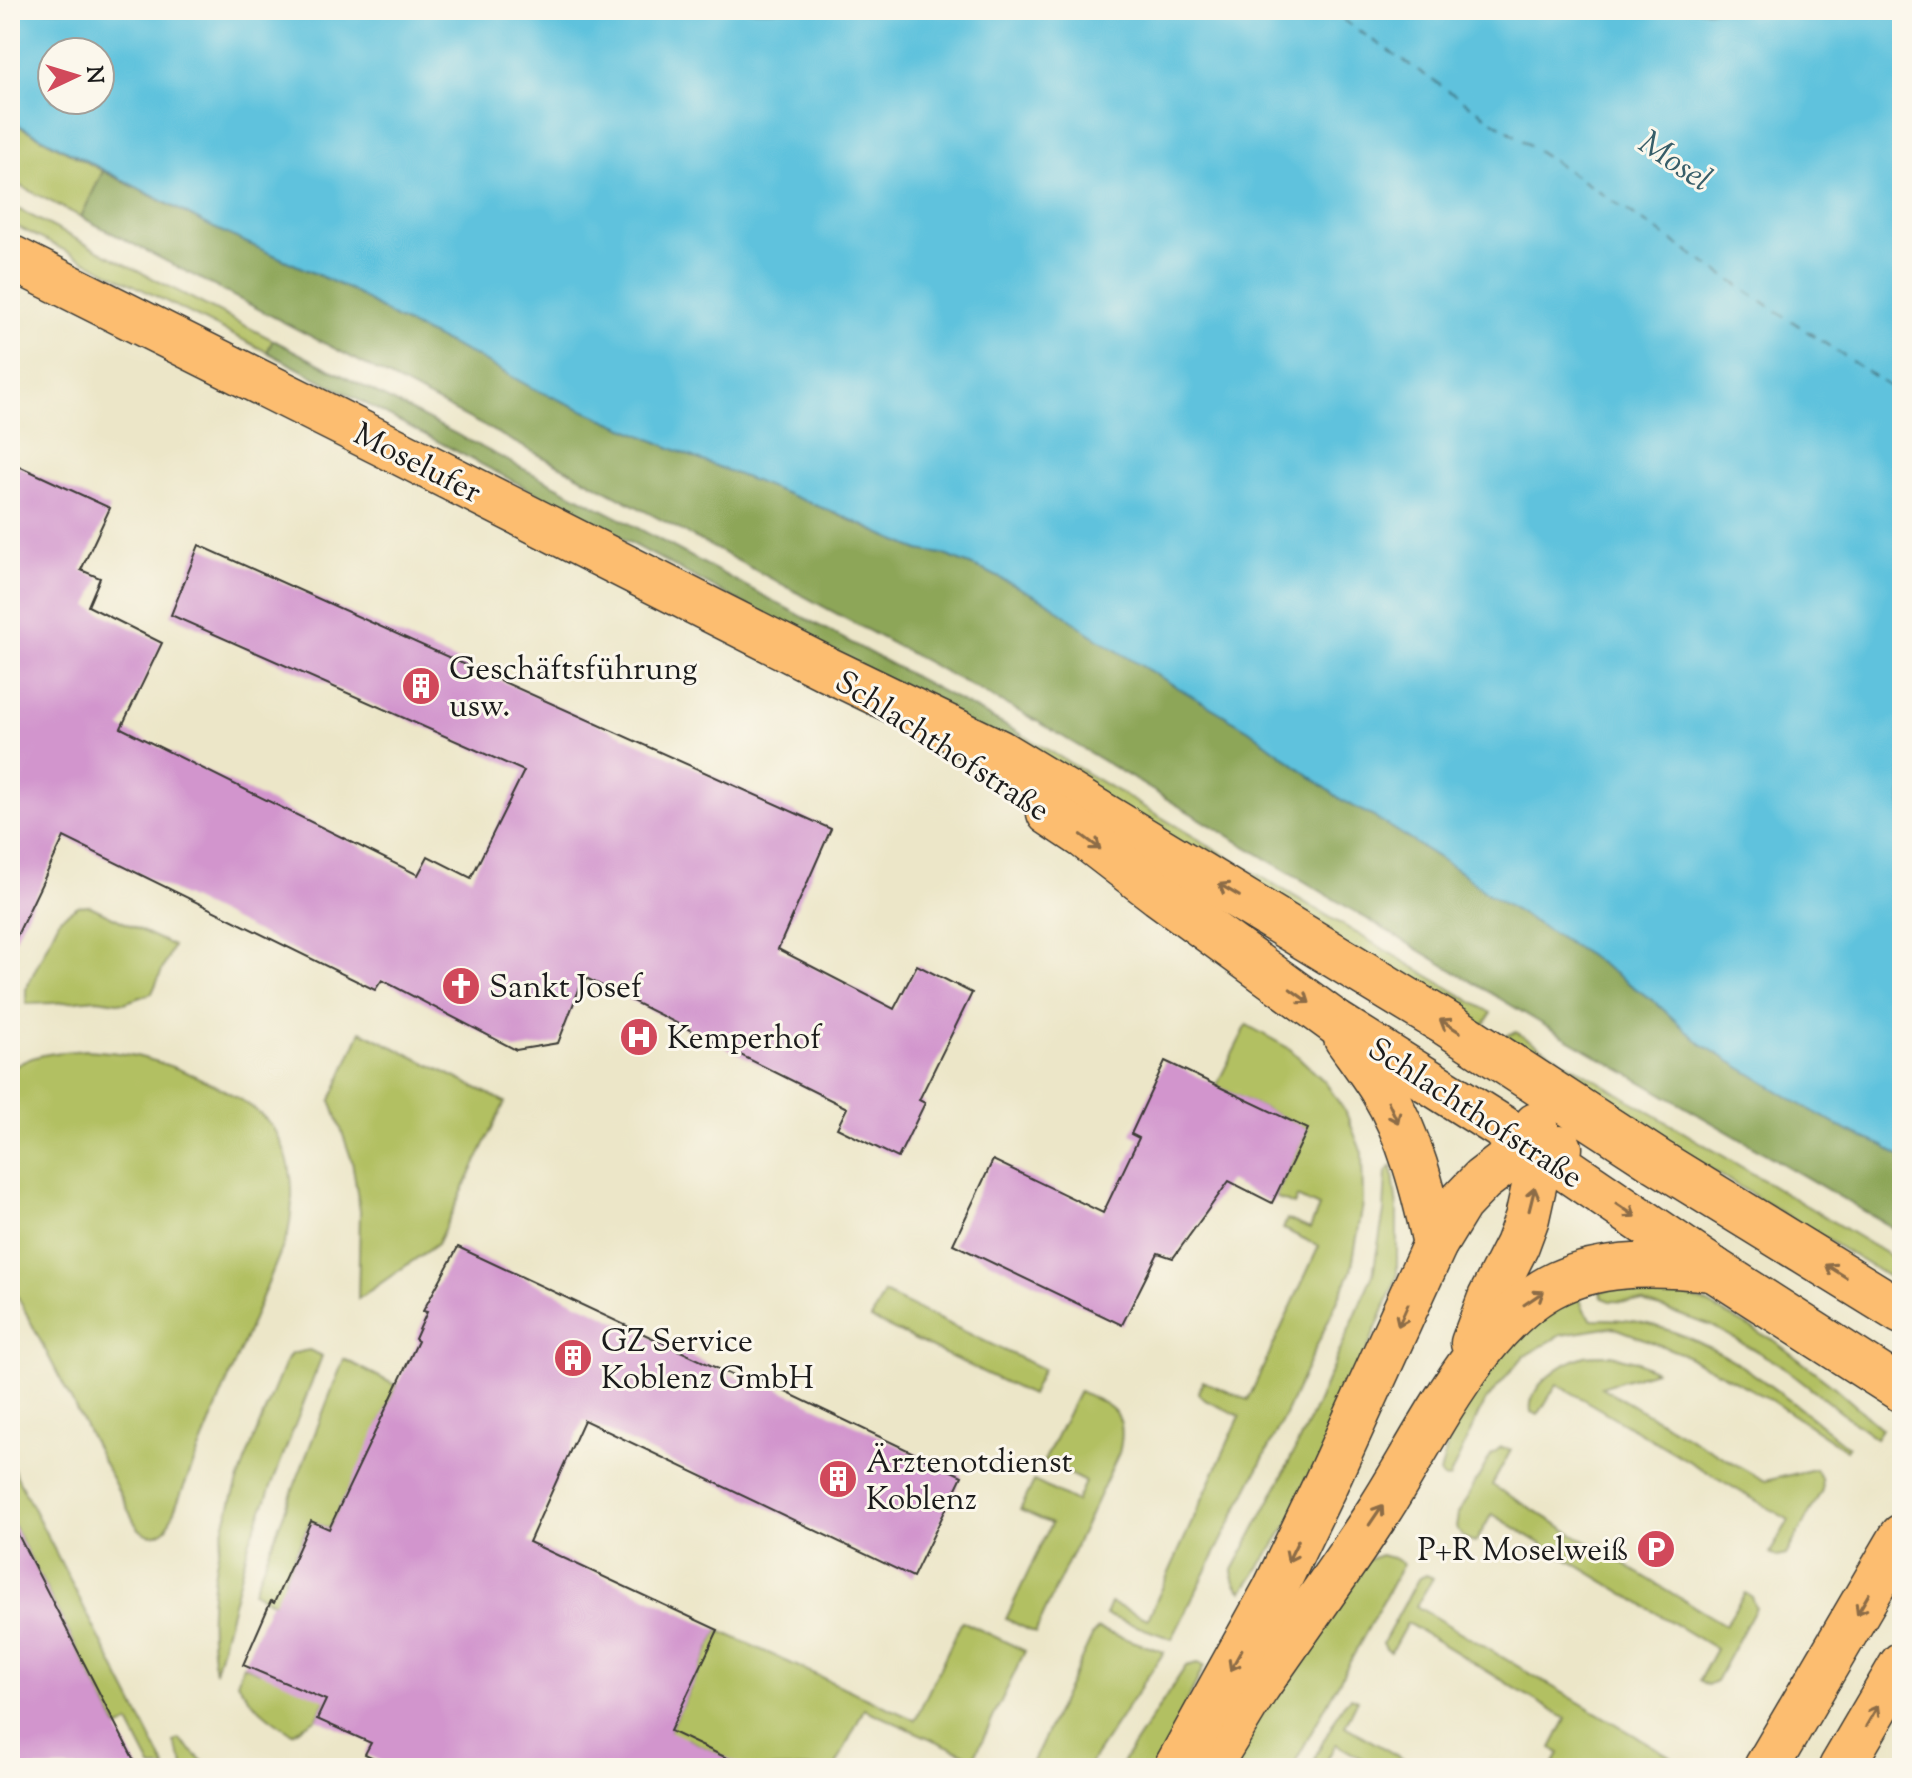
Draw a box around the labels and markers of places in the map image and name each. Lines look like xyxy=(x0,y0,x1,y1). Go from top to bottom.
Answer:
place label: Geschäftsführung usw. xyxy=(449,648,698,731)
building icon: Geschäftsführung usw. xyxy=(400,665,442,707)
church icon: Sankt Josef xyxy=(440,965,482,1007)
place label: Sankt Josef xyxy=(489,966,644,1012)
hospital icon: Kemperhof xyxy=(618,1016,660,1058)
place label: Kemperhof xyxy=(667,1017,823,1063)
place label: GZ Service Koblenz GmbH xyxy=(601,1320,814,1403)
building icon: GZ Service Koblenz GmbH xyxy=(552,1337,594,1379)
place label: Ärztenotdienst Koblenz xyxy=(866,1441,1073,1524)
building icon: Ärztenotdienst Koblenz xyxy=(817,1458,859,1500)
parking icon: P+R Moselweiß xyxy=(1635,1528,1677,1570)
place label: P+R Moselweiß xyxy=(1418,1529,1628,1575)

